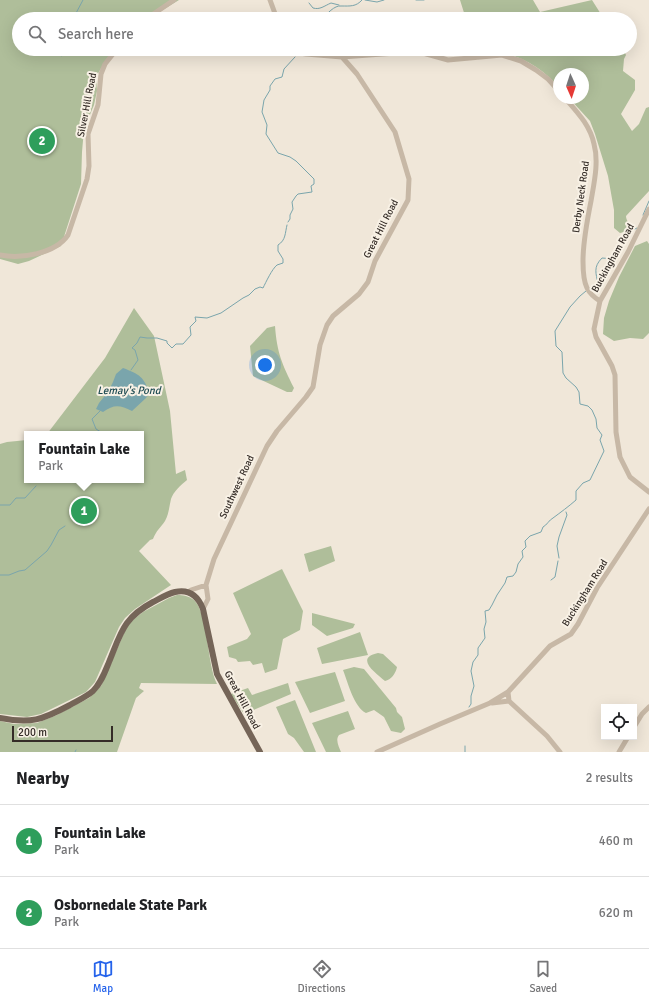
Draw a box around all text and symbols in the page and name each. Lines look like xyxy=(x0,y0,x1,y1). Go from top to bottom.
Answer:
search box xyxy=(12,12,637,56)
icon: search xyxy=(26,23,48,45)
text: Search here xyxy=(58,25,134,43)
north arrow xyxy=(553,68,589,104)
street label: Silver Hill Road xyxy=(75,72,99,138)
pin: 2 xyxy=(29,126,55,156)
street label: Derby Neck Road xyxy=(570,160,592,234)
street label: Great Hill Road xyxy=(361,198,401,260)
street label: Buckingham Road xyxy=(589,222,637,294)
your location xyxy=(255,355,275,375)
water label: Lemay's Pond xyxy=(97,384,162,397)
popup xyxy=(24,431,144,483)
text: Fountain Lake xyxy=(38,440,130,458)
street label: Southwest Road xyxy=(217,453,257,521)
text: Park xyxy=(38,458,63,474)
pin: 1 xyxy=(71,496,97,526)
street label: Buckingham Road xyxy=(560,557,610,629)
street label: Great Hill Road xyxy=(222,669,262,731)
map controls xyxy=(601,704,637,740)
button: locate xyxy=(601,704,637,740)
scale bar xyxy=(12,724,113,743)
text: 200 m xyxy=(18,726,47,739)
text: Nearby xyxy=(16,768,69,789)
text: 2 results xyxy=(585,770,633,786)
text: Fountain Lake xyxy=(54,824,146,842)
text: 1 xyxy=(25,833,33,849)
text: 460 m xyxy=(599,833,633,849)
text: Park xyxy=(54,842,79,858)
text: Osbornedale State Park xyxy=(54,896,207,914)
text: 2 xyxy=(25,905,33,921)
text: 620 m xyxy=(599,905,633,921)
text: Park xyxy=(54,914,79,930)
tab: Map xyxy=(92,958,114,995)
tab: Directions xyxy=(298,958,346,995)
tab: Saved xyxy=(529,958,557,995)

